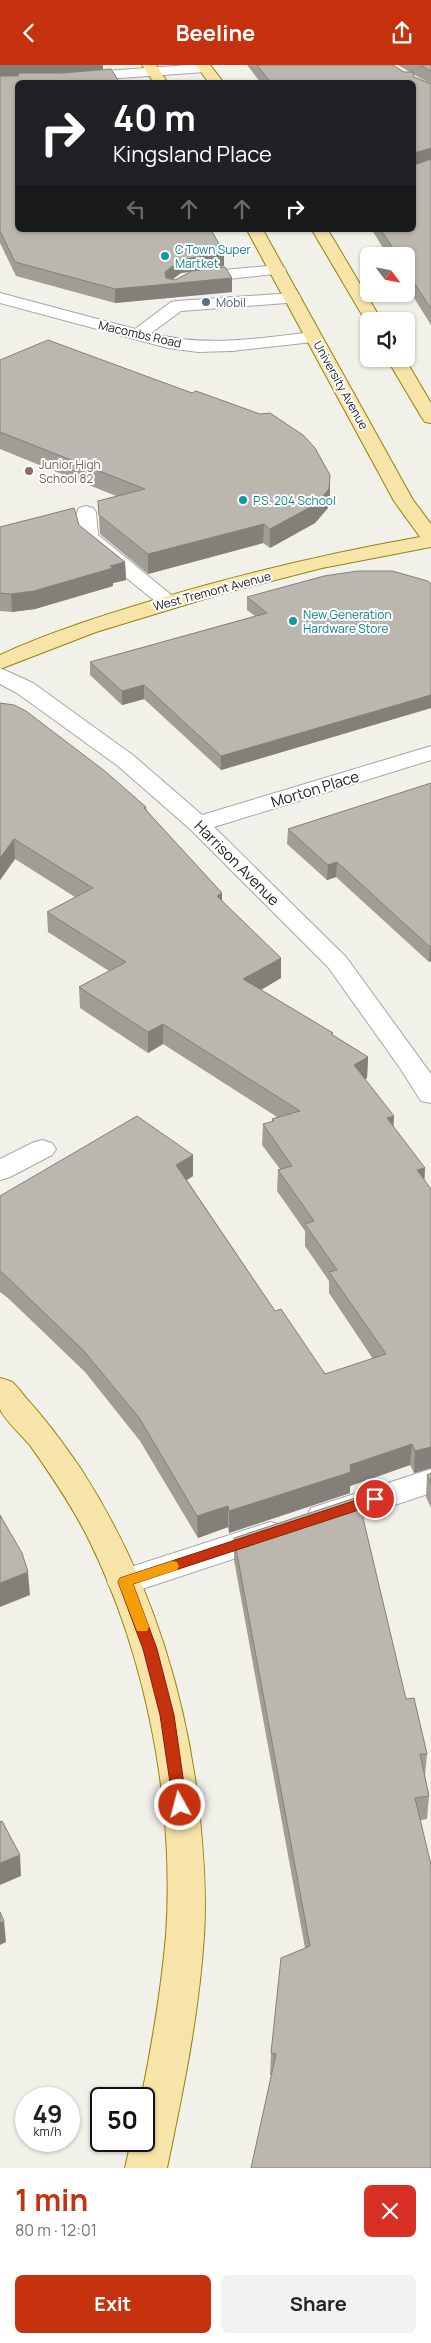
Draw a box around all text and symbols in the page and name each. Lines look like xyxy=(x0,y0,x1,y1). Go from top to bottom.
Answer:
text: Beeline xyxy=(176,18,255,48)
icon: back xyxy=(15,19,43,47)
icon: share xyxy=(388,19,416,47)
text: 40 m xyxy=(113,94,196,142)
icon: right xyxy=(30,100,95,165)
text: Kingsland Place xyxy=(113,139,272,169)
icon: left xyxy=(122,195,150,223)
icon: ahead xyxy=(175,195,203,223)
icon: ahead xyxy=(228,195,256,223)
icon: right xyxy=(281,195,309,223)
place label: C Town Super Martket xyxy=(175,241,251,272)
north arrow xyxy=(360,247,415,303)
map controls xyxy=(360,247,415,367)
marker: C Town Super Martket xyxy=(159,250,171,262)
place label: Mobil xyxy=(216,294,246,311)
marker: Mobil xyxy=(200,296,212,308)
button: sound xyxy=(360,312,415,367)
street label: Macombs Road xyxy=(97,316,183,352)
street label: University Avenue xyxy=(310,338,372,432)
place label: Junior High School 82 xyxy=(39,456,101,487)
marker: Junior High School 82 xyxy=(23,465,35,477)
place label: P.S. 204 School xyxy=(253,492,336,509)
marker: P.S. 204 School xyxy=(237,494,249,506)
street label: West Tremont Avenue xyxy=(151,567,273,615)
place label: New Generation Hardware Store xyxy=(303,606,392,637)
marker: New Generation Hardware Store xyxy=(287,615,299,627)
street label: Morton Place xyxy=(268,766,362,812)
street label: Harrison Avenue xyxy=(190,816,285,911)
pin xyxy=(354,1478,396,1520)
icon: arrive xyxy=(361,1485,389,1513)
position arrow xyxy=(153,1778,205,1830)
speed limit sign: 50 xyxy=(90,2087,155,2152)
text: 49 xyxy=(32,2096,63,2131)
text: km/h xyxy=(34,2123,61,2140)
text: 1 min xyxy=(15,2179,88,2220)
button: close xyxy=(364,2185,416,2237)
text: 80 m · 12:01 xyxy=(15,2219,97,2241)
button: Exit xyxy=(15,2275,211,2333)
button: Share xyxy=(221,2275,416,2333)

